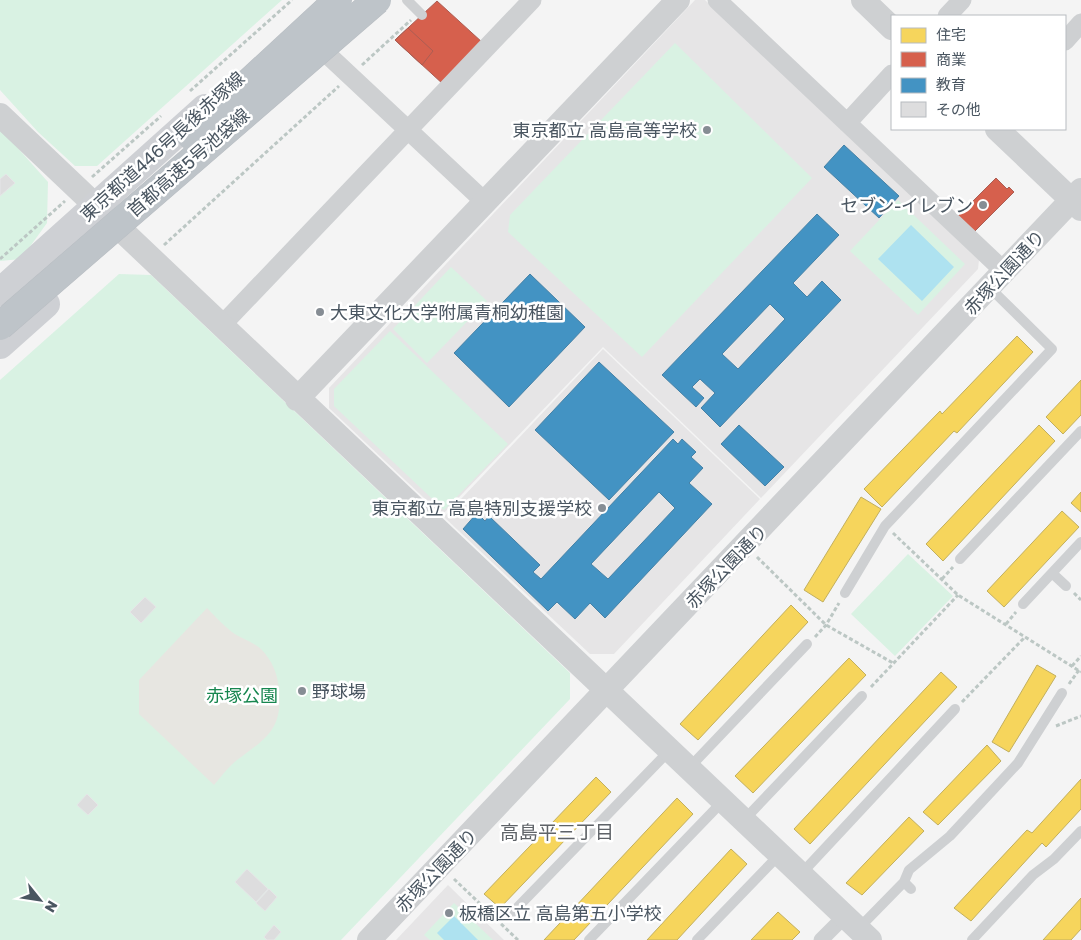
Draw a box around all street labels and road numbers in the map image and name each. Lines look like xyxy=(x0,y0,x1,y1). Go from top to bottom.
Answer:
street label: 東京都道446号長後赤塚線 xyxy=(76,67,248,225)
street label: 首都高速5号池袋線 xyxy=(122,103,254,221)
street label: 赤塚公園通り xyxy=(959,225,1049,319)
street label: 赤塚公園通り xyxy=(681,520,771,612)
street label: 赤塚公園通り xyxy=(391,824,481,916)

